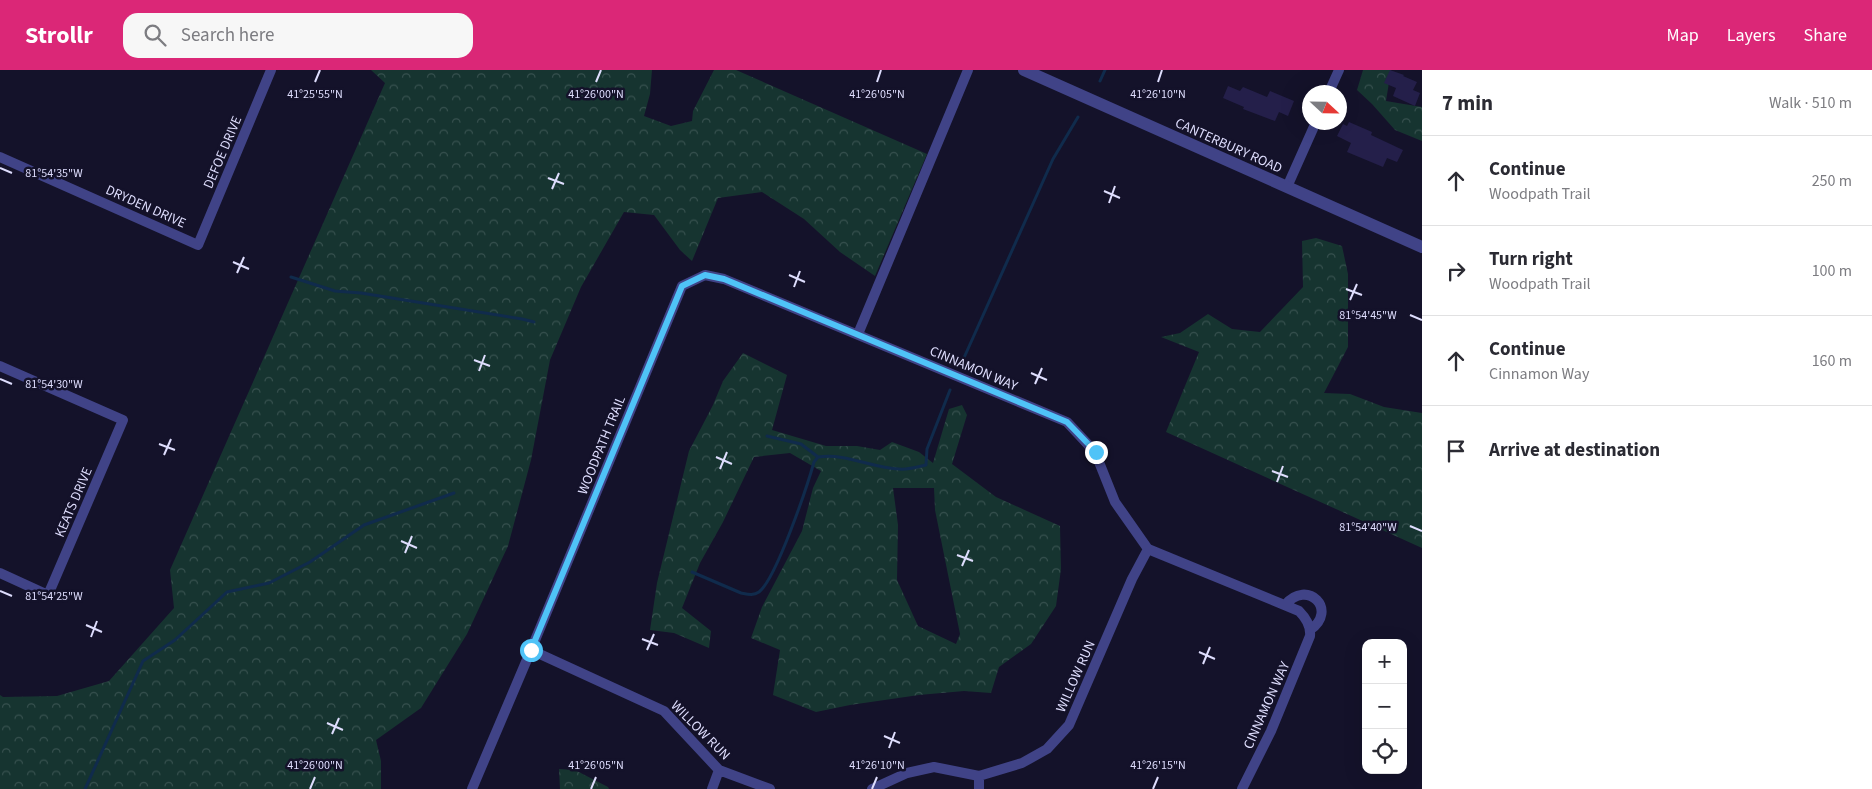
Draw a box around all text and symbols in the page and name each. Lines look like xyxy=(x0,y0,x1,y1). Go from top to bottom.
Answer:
search box xyxy=(123,13,473,58)
text: Strollr xyxy=(25,18,93,53)
icon: search xyxy=(141,21,169,49)
text: Search here xyxy=(181,22,274,49)
text: Map xyxy=(1667,23,1699,48)
text: Layers xyxy=(1727,23,1776,48)
text: Share xyxy=(1804,23,1847,48)
north arrow xyxy=(1302,85,1347,130)
text: 41°25'55"N xyxy=(287,86,343,103)
text: 41°26'00"N xyxy=(568,86,624,103)
text: 41°26'05"N xyxy=(849,86,905,103)
text: 41°26'10"N xyxy=(1130,86,1186,103)
text: 7 min xyxy=(1442,88,1493,118)
text: Walk · 510 m xyxy=(1769,92,1852,114)
street label: DEFOE DRIVE xyxy=(199,113,247,192)
street label: CANTERBURY ROAD xyxy=(1172,113,1285,179)
text: Continue xyxy=(1489,156,1566,183)
text: 81°54'35"W xyxy=(25,165,83,182)
icon: ahead xyxy=(1442,167,1470,195)
text: 250 m xyxy=(1812,170,1852,192)
street label: DRYDEN DRIVE xyxy=(102,180,189,234)
text: Woodpath Trail xyxy=(1489,183,1591,205)
text: Turn right xyxy=(1489,246,1573,273)
icon: right xyxy=(1442,257,1470,285)
text: 100 m xyxy=(1812,260,1852,282)
text: Woodpath Trail xyxy=(1489,273,1591,295)
text: 81°54'45"W xyxy=(1339,307,1397,324)
text: Continue xyxy=(1489,336,1566,363)
street label: CINNAMON WAY xyxy=(927,341,1021,397)
icon: ahead xyxy=(1442,347,1470,375)
text: 160 m xyxy=(1812,350,1852,372)
text: Cinnamon Way xyxy=(1489,363,1589,385)
text: 81°54'30"W xyxy=(25,376,83,393)
street label: WOODPATH TRAIL xyxy=(573,393,631,498)
icon: arrive xyxy=(1442,437,1470,465)
text: Arrive at destination xyxy=(1489,437,1660,464)
route end xyxy=(1085,441,1108,464)
street label: KEATS DRIVE xyxy=(50,464,98,541)
text: 81°54'40"W xyxy=(1339,519,1397,536)
text: 81°54'25"W xyxy=(25,588,83,605)
street label: WILLOW RUN xyxy=(1051,637,1101,716)
route start xyxy=(520,639,543,662)
map controls xyxy=(1362,639,1407,774)
button: + xyxy=(1362,639,1407,684)
street label: CINNAMON WAY xyxy=(1239,658,1295,752)
button: − xyxy=(1362,684,1407,729)
street label: WILLOW RUN xyxy=(666,696,735,765)
button: locate xyxy=(1362,729,1407,774)
text: 41°26'00"N xyxy=(287,757,343,774)
text: 41°26'05"N xyxy=(568,757,624,774)
text: 41°26'10"N xyxy=(849,757,905,774)
text: 41°26'15"N xyxy=(1130,757,1186,774)

